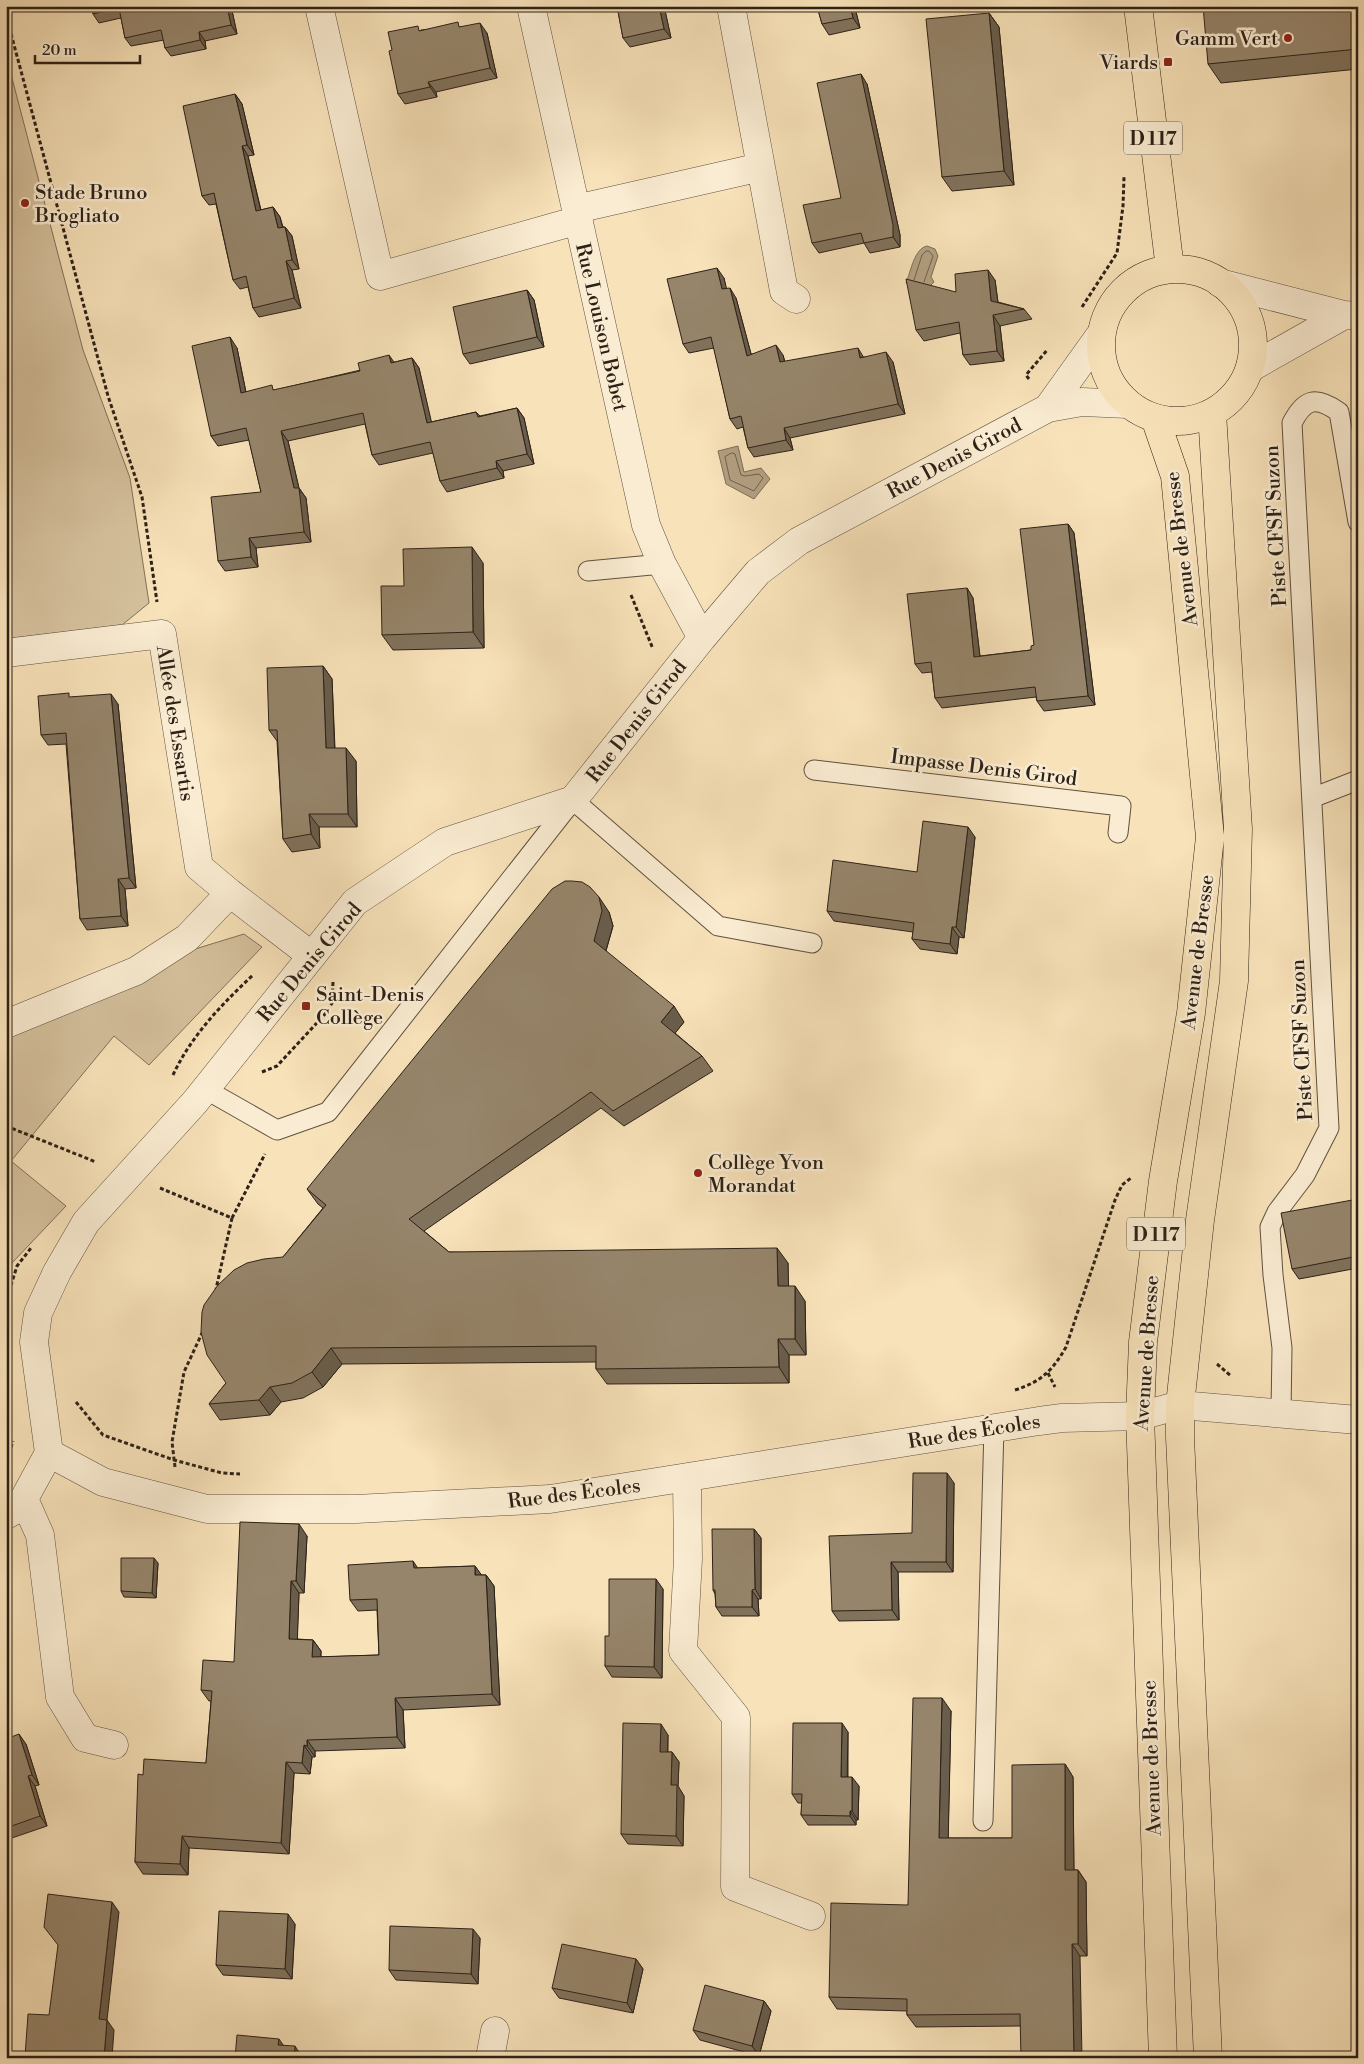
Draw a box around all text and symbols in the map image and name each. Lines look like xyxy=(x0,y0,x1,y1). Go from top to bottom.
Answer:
place label: Gamm Vert xyxy=(1175,27,1278,52)
scale bar xyxy=(35,32,140,64)
marker: Gamm Vert xyxy=(1282,32,1294,44)
text: 20 m xyxy=(42,41,77,60)
place label: Viards xyxy=(1099,51,1158,76)
marker: Viards xyxy=(1162,56,1174,68)
road number: D 117 xyxy=(1124,122,1182,154)
place label: Stade Bruno Brogliato xyxy=(34,181,147,229)
marker: Stade Bruno Brogliato xyxy=(19,197,31,209)
street label: Rue Louison Bobet xyxy=(569,241,632,414)
street label: Rue Denis Girod xyxy=(883,413,1027,505)
street label: Piste CFSF Suzon xyxy=(1260,444,1293,607)
street label: Avenue de Bresse xyxy=(1161,470,1205,629)
street label: Allée des Essartis xyxy=(150,643,199,803)
street label: Rue Denis Girod xyxy=(582,655,693,788)
street label: Impasse Denis Girod xyxy=(889,745,1079,792)
street label: Avenue de Bresse xyxy=(1176,873,1220,1032)
street label: Rue Denis Girod xyxy=(253,897,368,1028)
street label: Piste CFSF Suzon xyxy=(1286,958,1319,1121)
place label: Saint-Denis Collège xyxy=(316,983,424,1031)
marker: Saint-Denis Collège xyxy=(300,1000,312,1012)
place label: Collège Yvon Morandat xyxy=(708,1151,824,1199)
marker: Collège Yvon Morandat xyxy=(692,1167,704,1179)
road number: D 117 xyxy=(1127,1218,1185,1250)
street label: Avenue de Bresse xyxy=(1130,1274,1165,1433)
street label: Rue des Écoles xyxy=(906,1409,1042,1455)
street label: Rue des Écoles xyxy=(506,1473,642,1515)
street label: Avenue de Bresse xyxy=(1137,1680,1168,1837)

